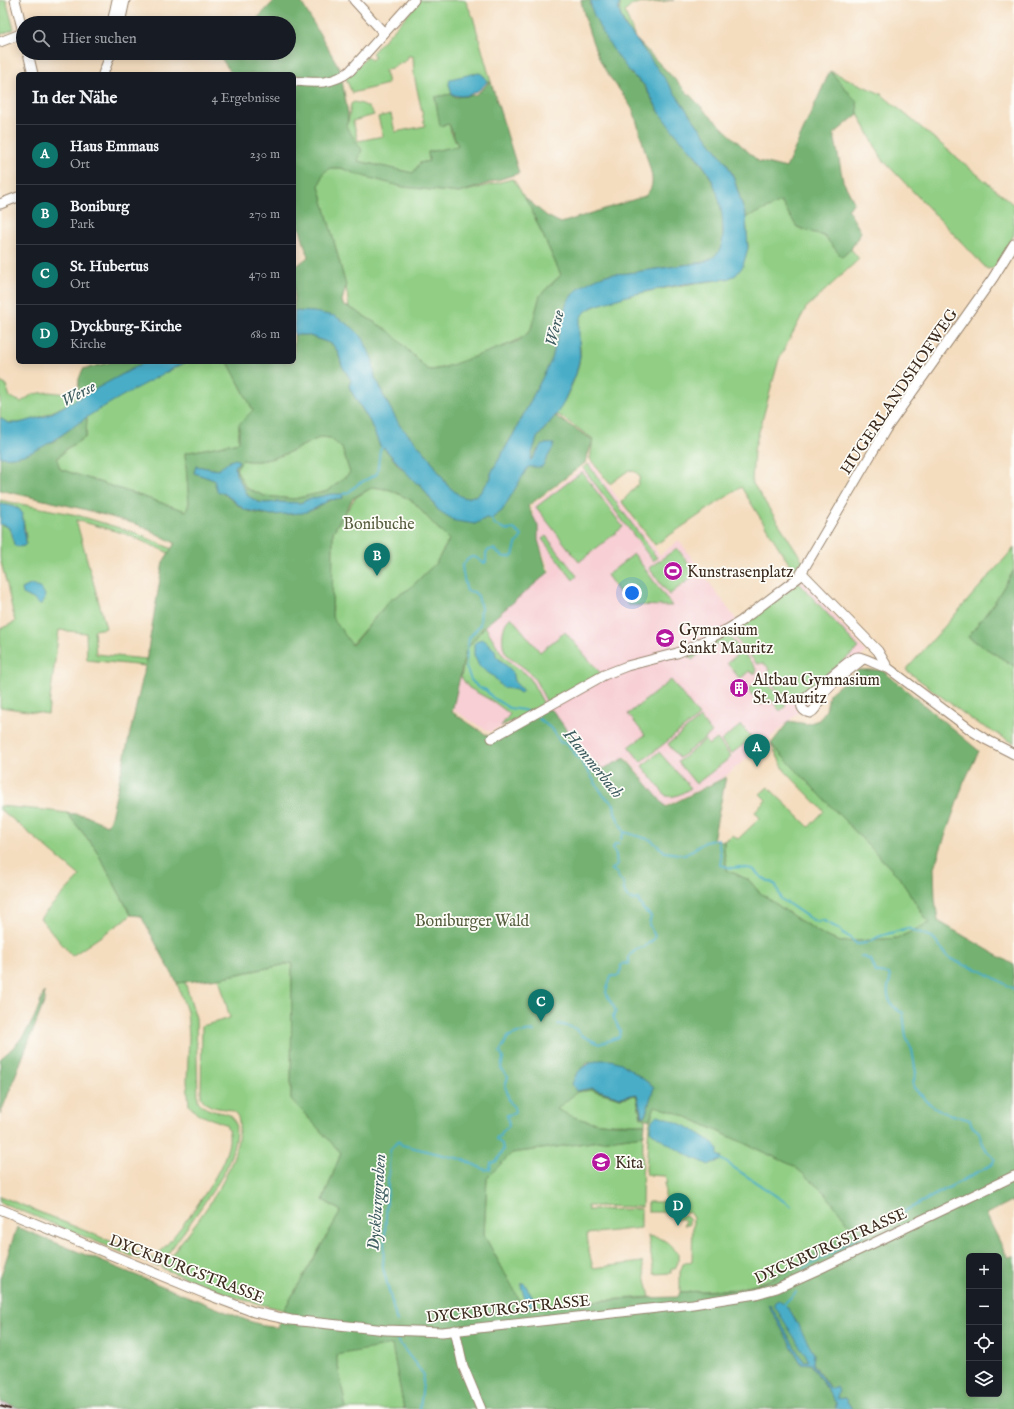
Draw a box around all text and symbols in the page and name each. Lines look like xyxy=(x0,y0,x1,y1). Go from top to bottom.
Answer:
search box xyxy=(16,16,296,60)
icon: search xyxy=(30,27,52,49)
text: Hier suchen xyxy=(62,29,137,48)
text: In der Nähe xyxy=(32,88,117,109)
text: 4 Ergebnisse xyxy=(212,90,280,107)
text: Haus Emmaus xyxy=(70,137,159,156)
text: A xyxy=(41,146,49,163)
text: 230 m xyxy=(250,146,280,163)
text: Ort xyxy=(70,156,90,173)
text: Boniburg xyxy=(70,197,129,216)
text: B xyxy=(41,206,49,223)
text: 270 m xyxy=(249,206,280,223)
text: Park xyxy=(70,216,95,233)
text: St. Hubertus xyxy=(70,257,148,276)
text: C xyxy=(40,266,50,283)
text: 470 m xyxy=(249,266,280,283)
text: Ort xyxy=(70,276,90,293)
street label: HUGERLANDSHOFWEG xyxy=(837,305,963,479)
water label: Werse xyxy=(541,308,570,348)
text: Dyckburg-Kirche xyxy=(70,317,182,336)
text: D xyxy=(40,326,50,343)
text: 680 m xyxy=(250,326,280,343)
text: Kirche xyxy=(70,336,106,353)
water label: Werse xyxy=(58,376,100,412)
park label: Bonibuche xyxy=(343,515,415,535)
pin: B xyxy=(364,543,390,576)
sports icon: Kunstrasenplatz xyxy=(662,560,684,582)
place label: Kunstrasenplatz xyxy=(687,563,794,583)
your location xyxy=(622,583,642,603)
place label: Gymnasium Sankt Mauritz xyxy=(679,621,773,659)
school or university icon: Gymnasium Sankt Mauritz xyxy=(654,627,676,649)
place label: Altbau Gymnasium St. Mauritz xyxy=(752,671,880,709)
building icon: Altbau Gymnasium St. Mauritz xyxy=(728,677,750,699)
water label: Hammerbach xyxy=(558,724,627,803)
pin: A xyxy=(744,734,770,767)
park label: Boniburger Wald xyxy=(415,912,529,932)
pin: C xyxy=(528,989,554,1022)
school or university icon: Kita xyxy=(590,1151,612,1173)
water label: Dyckburggraben xyxy=(364,1153,391,1251)
place label: Kita xyxy=(615,1154,643,1174)
pin: D xyxy=(665,1193,691,1226)
street label: DYCKBURGSTRASSE xyxy=(751,1204,910,1289)
street label: DYCKBURGSTRASSE xyxy=(106,1231,267,1309)
map controls xyxy=(966,1253,1002,1397)
button: + xyxy=(966,1253,1002,1289)
button: − xyxy=(966,1289,1002,1325)
street label: DYCKBURGSTRASSE xyxy=(425,1291,591,1329)
button: locate xyxy=(966,1325,1002,1361)
button: layers xyxy=(966,1361,1002,1397)

